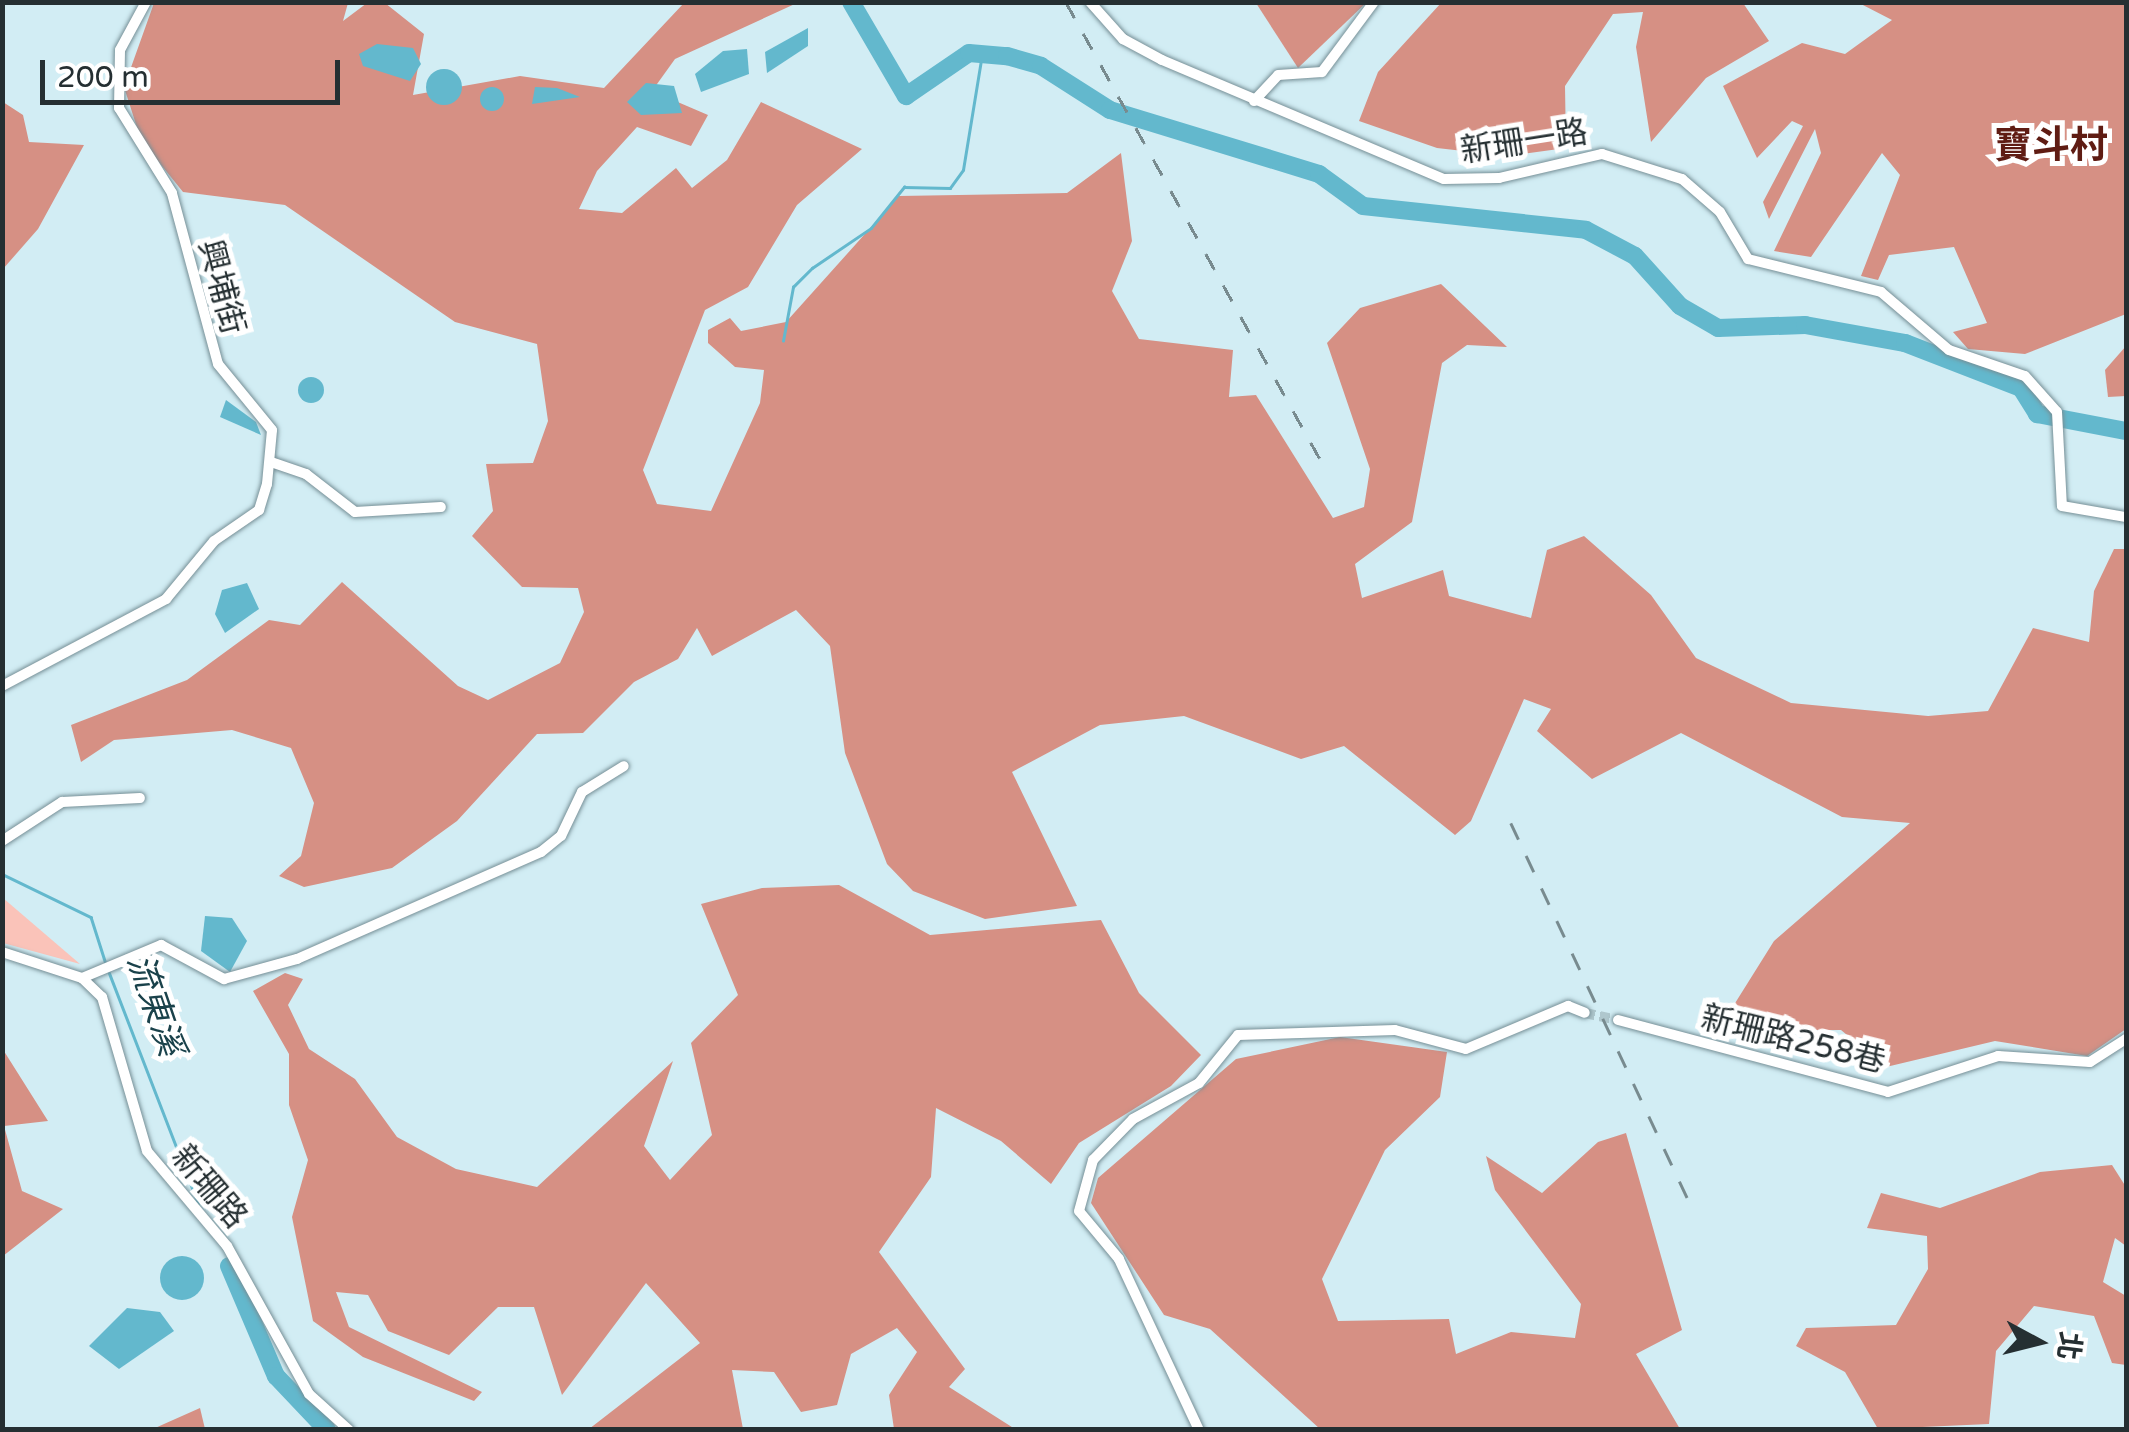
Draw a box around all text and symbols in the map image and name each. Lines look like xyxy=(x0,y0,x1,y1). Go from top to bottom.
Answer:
scale bar xyxy=(45,40,345,102)
text: 200 m xyxy=(57,59,149,96)
street label: 新珊一路 xyxy=(1458,113,1590,171)
district label: 寶斗村 xyxy=(1994,124,2108,170)
street label: 興埔街 xyxy=(190,236,252,338)
water label: 流東溪 xyxy=(118,949,192,1061)
street label: 新珊路258巷 xyxy=(1697,999,1889,1081)
street label: 新珊路 xyxy=(163,1138,255,1236)
north arrow xyxy=(1989,1292,2089,1392)
text: 北 xyxy=(2050,1330,2087,1362)

